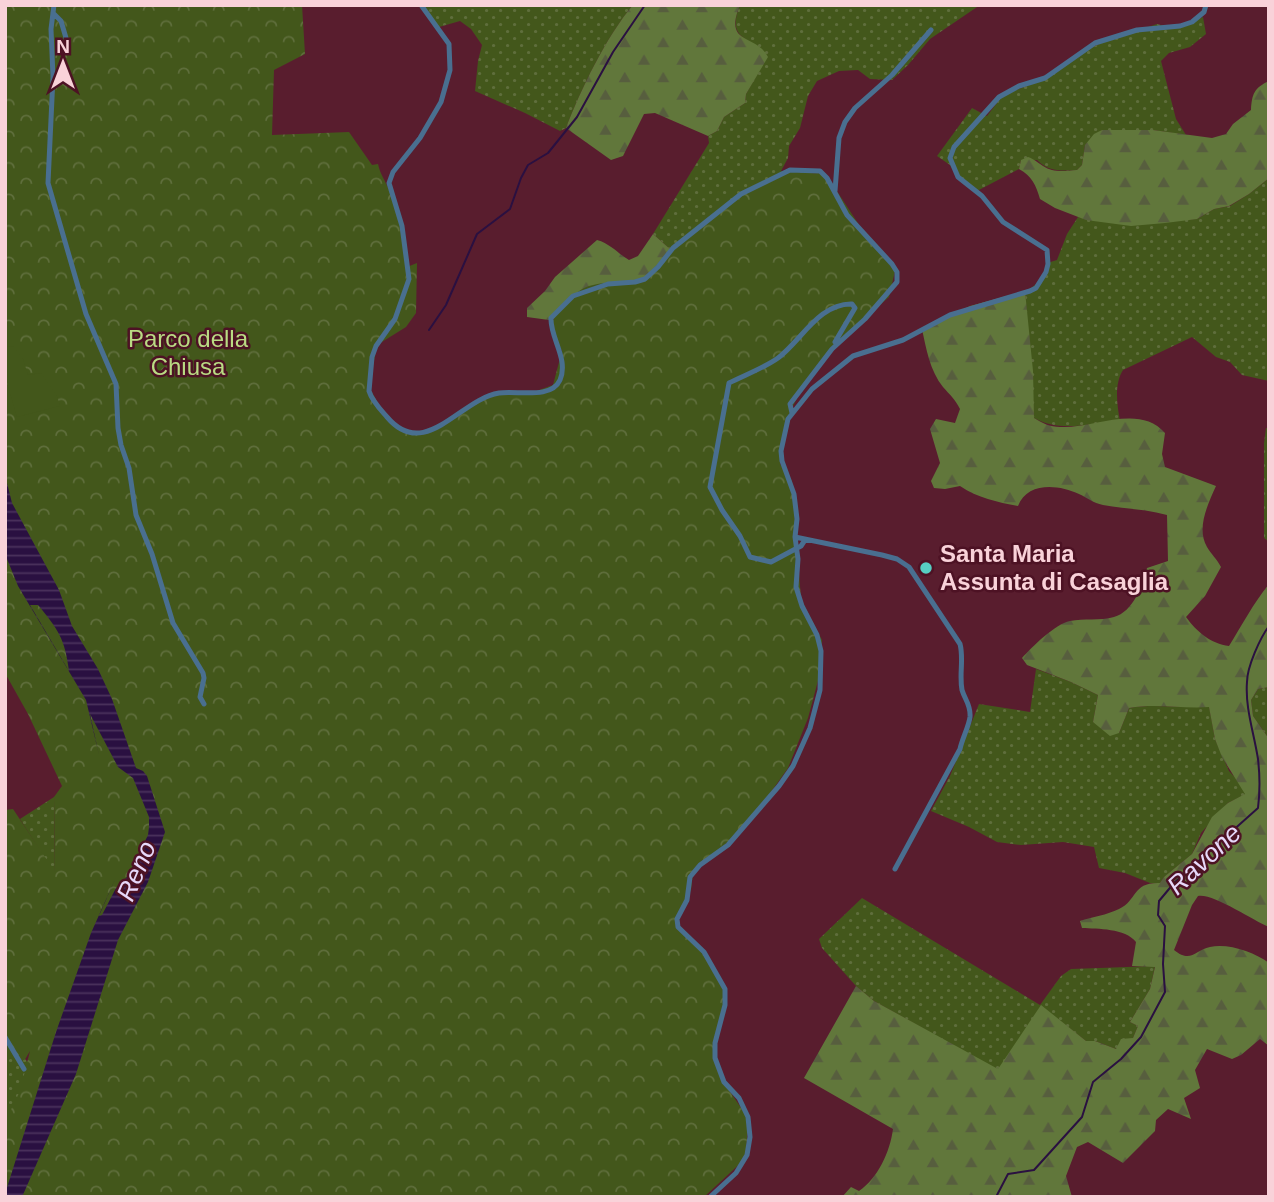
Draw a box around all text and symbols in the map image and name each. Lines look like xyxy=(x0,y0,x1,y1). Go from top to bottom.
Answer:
north arrow xyxy=(28,28,98,98)
text: N xyxy=(56,36,70,57)
park label: Parco della Chiusa xyxy=(128,325,249,380)
place label: Santa Maria Assunta di Casaglia xyxy=(940,540,1169,595)
marker: Santa Maria Assunta di Casaglia xyxy=(918,560,934,576)
water label: Ravone xyxy=(1161,817,1247,901)
water label: Reno xyxy=(110,837,162,905)

